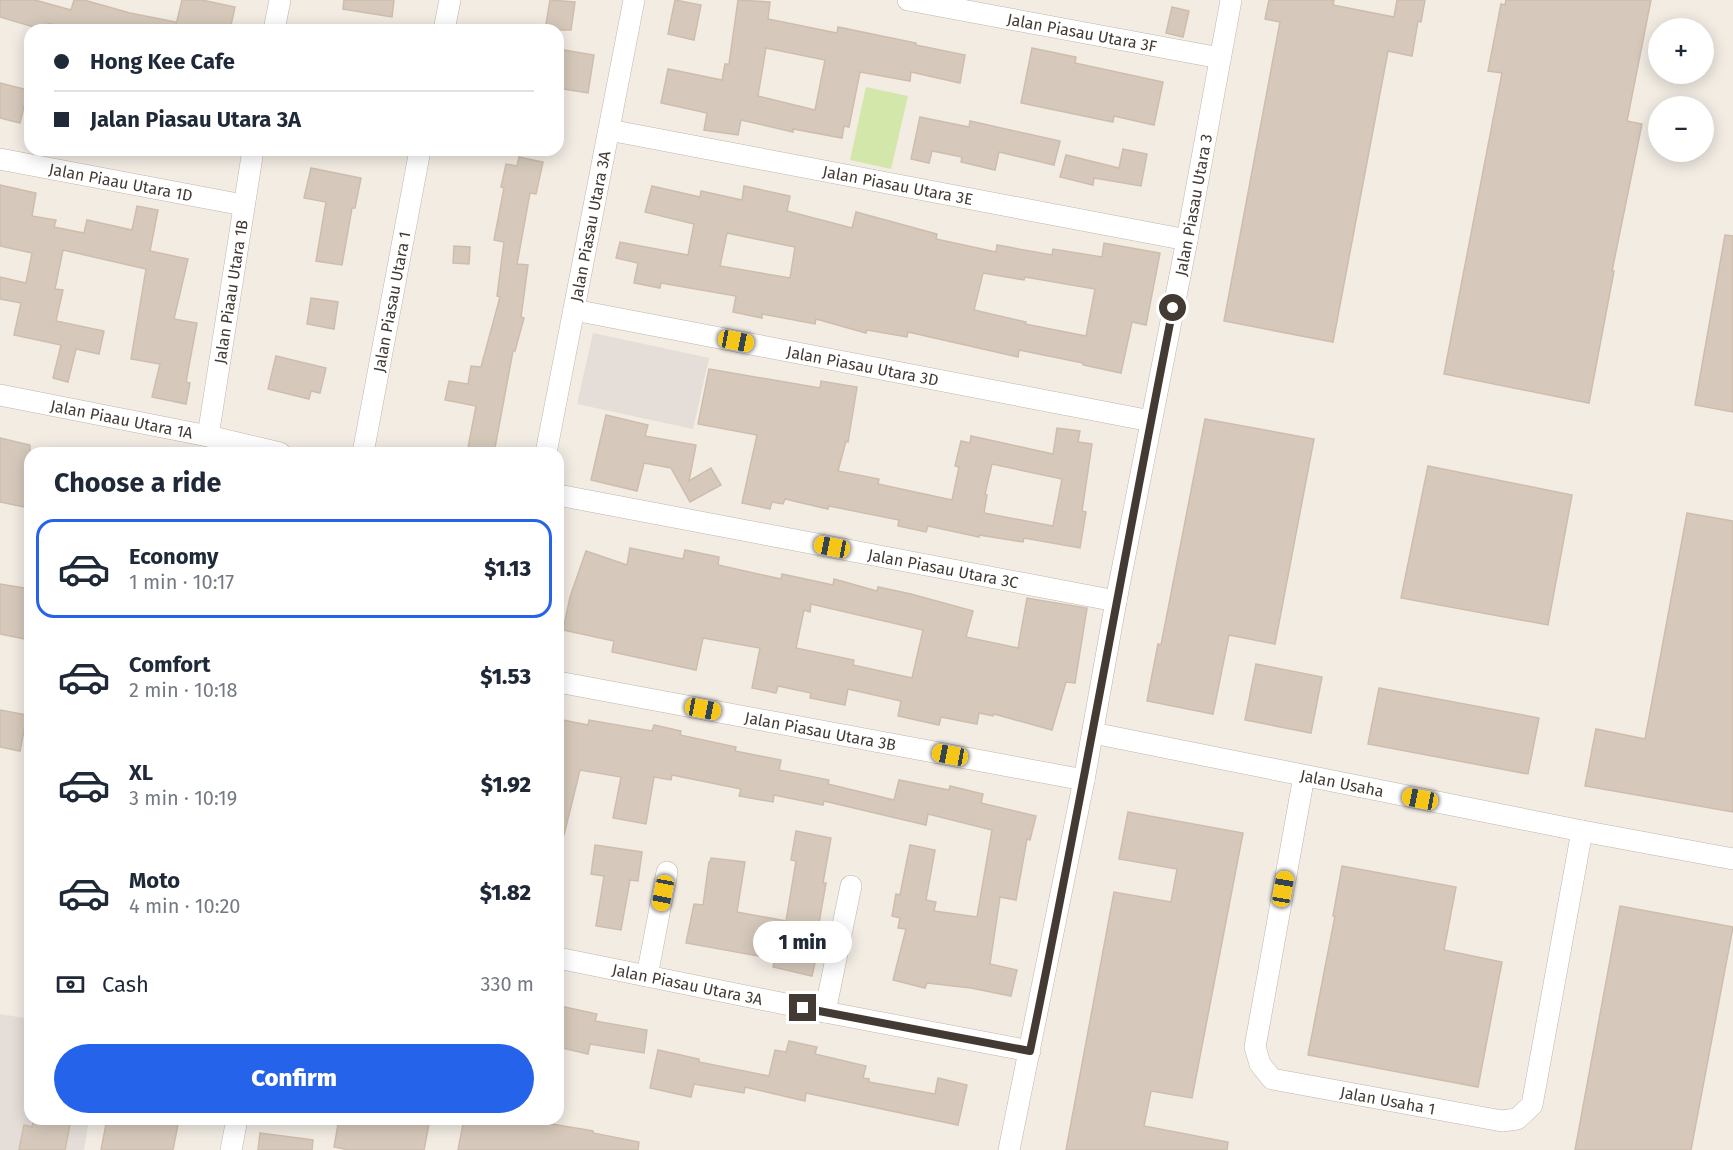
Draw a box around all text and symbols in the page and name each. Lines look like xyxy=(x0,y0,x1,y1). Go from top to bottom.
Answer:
street label: Jalan Piasau Utara 3F xyxy=(1006,10,1158,56)
map controls xyxy=(1648,18,1714,162)
button: + xyxy=(1648,18,1714,84)
text: Hong Kee Cafe xyxy=(90,48,235,75)
button: − xyxy=(1648,96,1714,162)
text: Jalan Piasau Utara 3A xyxy=(90,106,301,133)
street label: Jalan Piasau Utara 3 xyxy=(1171,132,1216,277)
street label: Jalan Piasau Utara 3A xyxy=(567,149,615,303)
street label: Jalan Piaau Utara 1D xyxy=(47,159,194,205)
street label: Jalan Piasau Utara 3E xyxy=(821,162,974,209)
street label: Jalan Piaau Utara 1B xyxy=(211,218,252,365)
street label: Jalan Piasau Utara 1 xyxy=(369,230,415,374)
route start xyxy=(1159,294,1186,321)
car xyxy=(717,329,755,353)
street label: Jalan Piasau Utara 3D xyxy=(785,342,940,390)
street label: Jalan Piaau Utara 1A xyxy=(49,396,195,443)
text: Choose a ride xyxy=(54,467,221,499)
car xyxy=(813,535,851,559)
icon: car xyxy=(57,542,111,596)
text: Economy xyxy=(129,543,218,570)
street label: Jalan Piasau Utara 3C xyxy=(866,545,1020,592)
text: $1.13 xyxy=(484,555,531,582)
text: 1 min · 10:17 xyxy=(129,570,234,594)
icon: car xyxy=(57,650,111,704)
text: Comfort xyxy=(129,651,210,678)
text: $1.53 xyxy=(480,663,531,690)
text: 2 min · 10:18 xyxy=(129,678,238,702)
car xyxy=(684,697,722,721)
street label: Jalan Piasau Utara 3B xyxy=(743,708,898,755)
car xyxy=(931,743,969,767)
icon: car xyxy=(57,758,111,812)
text: XL xyxy=(129,759,153,786)
street label: Jalan Usaha xyxy=(1298,766,1386,801)
text: $1.92 xyxy=(481,771,531,798)
text: 3 min · 10:19 xyxy=(129,786,237,810)
car xyxy=(1401,787,1439,811)
icon: car xyxy=(57,866,111,920)
text: Moto xyxy=(129,867,180,894)
car xyxy=(1271,870,1295,908)
car xyxy=(651,874,675,912)
text: $1.82 xyxy=(480,879,531,906)
text: 4 min · 10:20 xyxy=(129,894,241,918)
callout: 1 min xyxy=(754,921,852,963)
text: 1 min xyxy=(779,930,826,954)
street label: Jalan Piasau Utara 3A xyxy=(610,960,765,1009)
icon: cash xyxy=(54,968,87,1001)
text: Cash xyxy=(102,971,149,998)
text: 330 m xyxy=(480,972,534,996)
route end xyxy=(789,994,816,1021)
button: Confirm xyxy=(54,1044,534,1113)
street label: Jalan Usaha 1 xyxy=(1339,1083,1437,1119)

